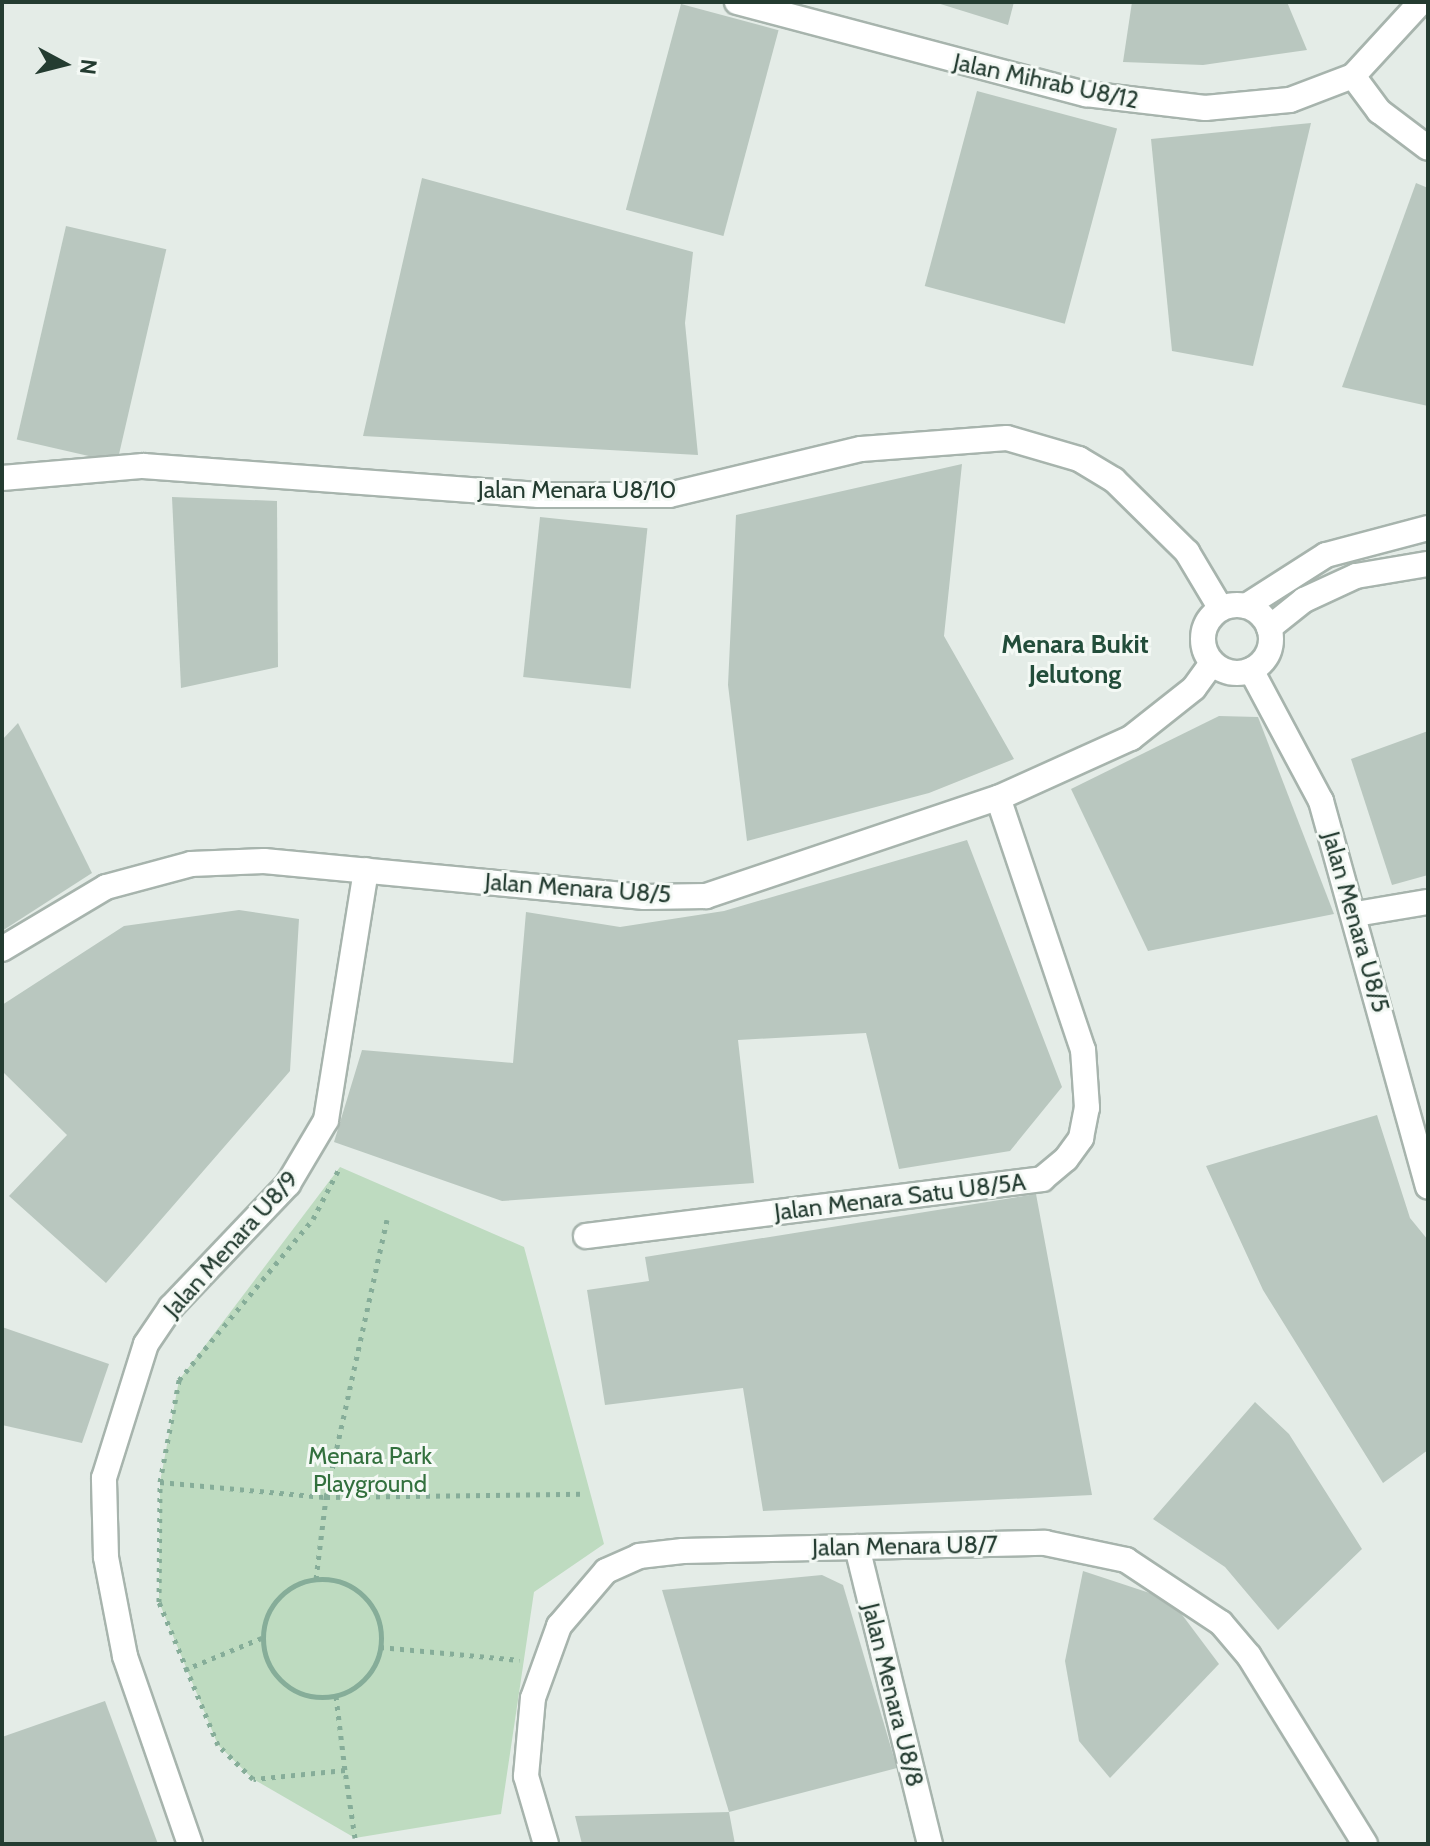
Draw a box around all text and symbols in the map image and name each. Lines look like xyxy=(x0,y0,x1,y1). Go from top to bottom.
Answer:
north arrow xyxy=(24,24,104,104)
street label: Jalan Mihrab U8/12 xyxy=(951,47,1141,115)
text: N xyxy=(74,58,103,76)
street label: Jalan Menara U8/10 xyxy=(478,476,676,504)
district label: Menara Bukit Jelutong xyxy=(1001,629,1149,690)
street label: Jalan Menara U8/5 xyxy=(1316,828,1396,1016)
street label: Jalan Menara U8/5 xyxy=(484,867,672,909)
street label: Jalan Menara U8/9 xyxy=(158,1165,304,1323)
street label: Jalan Menara Satu U8/5A xyxy=(773,1167,1027,1227)
park label: Menara Park Playground xyxy=(308,1442,432,1498)
street label: Jalan Menara U8/7 xyxy=(812,1530,998,1562)
street label: Jalan Menara U8/8 xyxy=(856,1600,930,1790)

